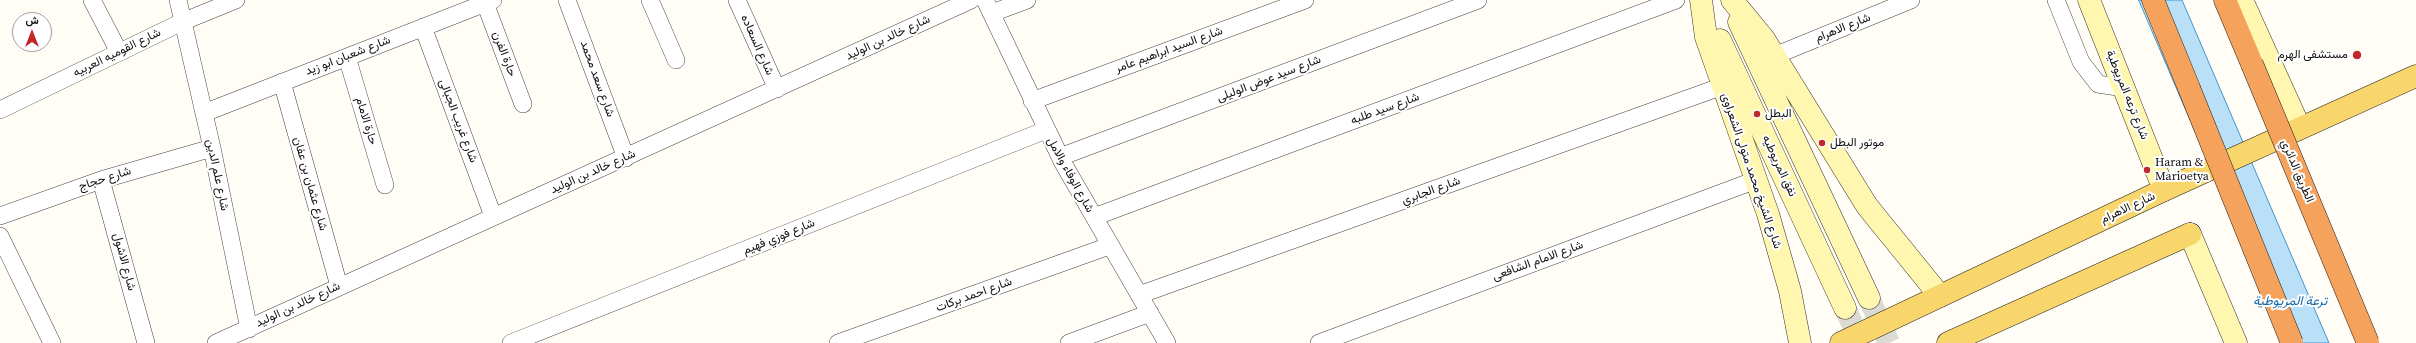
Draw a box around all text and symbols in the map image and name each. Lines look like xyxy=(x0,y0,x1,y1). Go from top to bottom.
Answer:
street label: شارع الاهرام xyxy=(1813,10,1873,46)
north arrow xyxy=(12,12,52,52)
street label: شارع خالد بن الوليد xyxy=(843,12,933,64)
text: ش xyxy=(25,13,39,28)
street label: شارع السعاده xyxy=(737,13,777,77)
street label: شارع السيد ابراهيم عامر xyxy=(1113,24,1225,76)
street label: شارع القوميه العربيه xyxy=(71,26,163,80)
street label: حارة الفرن xyxy=(489,29,519,79)
street label: شارع شعبان ابو زيد xyxy=(303,33,393,79)
street label: شارع سعد محمد xyxy=(577,39,617,119)
street label: شارع ترعه المريوطية xyxy=(2102,48,2152,142)
place label: مستشفى الهرم xyxy=(2277,48,2348,62)
marker: مستشفى الهرم xyxy=(2351,49,2363,61)
street label: شارع سيد عوض الوليلى xyxy=(1215,53,1323,105)
street label: شارع غريب الجبالى xyxy=(435,77,481,165)
street label: شارع سيد طلبه xyxy=(1349,90,1421,128)
street label: شارع الشيخ محمد متولى الشعراوى xyxy=(1718,91,1784,251)
street label: حارة الامام xyxy=(352,95,380,147)
place label: البطل xyxy=(1765,107,1792,121)
marker: البطل xyxy=(1752,109,1762,119)
street label: نفق المريوطيه xyxy=(1758,133,1800,199)
street label: شارع عثمان بن عفان xyxy=(290,135,330,233)
street label: شارع الوفاء والامل xyxy=(1043,135,1097,215)
place label: موتور البطل xyxy=(1830,136,1884,150)
street label: الطريق الدائري xyxy=(2277,137,2317,205)
street label: شارع علم الدين xyxy=(202,138,232,212)
marker: موتور البطل xyxy=(1817,138,1827,148)
street label: شارع خالد بن الوليد xyxy=(548,147,638,197)
place label: Haram & Marioetya xyxy=(2155,156,2209,184)
street label: شارع حجاج xyxy=(77,164,133,194)
marker: Haram & Marioetya xyxy=(2142,165,2152,175)
street label: شارع الجابري xyxy=(1400,174,1462,208)
street label: شارع الاهرام xyxy=(2098,189,2158,227)
street label: شارع فوزي فهيم xyxy=(741,216,817,258)
street label: شارع الاشول xyxy=(109,232,139,292)
street label: شارع الامام الشافعى xyxy=(1491,238,1585,284)
street label: شارع احمد بركات xyxy=(934,275,1014,315)
street label: شارع خالد بن الوليد xyxy=(253,279,343,331)
water label: ترعة المريوطية xyxy=(2253,294,2327,310)

